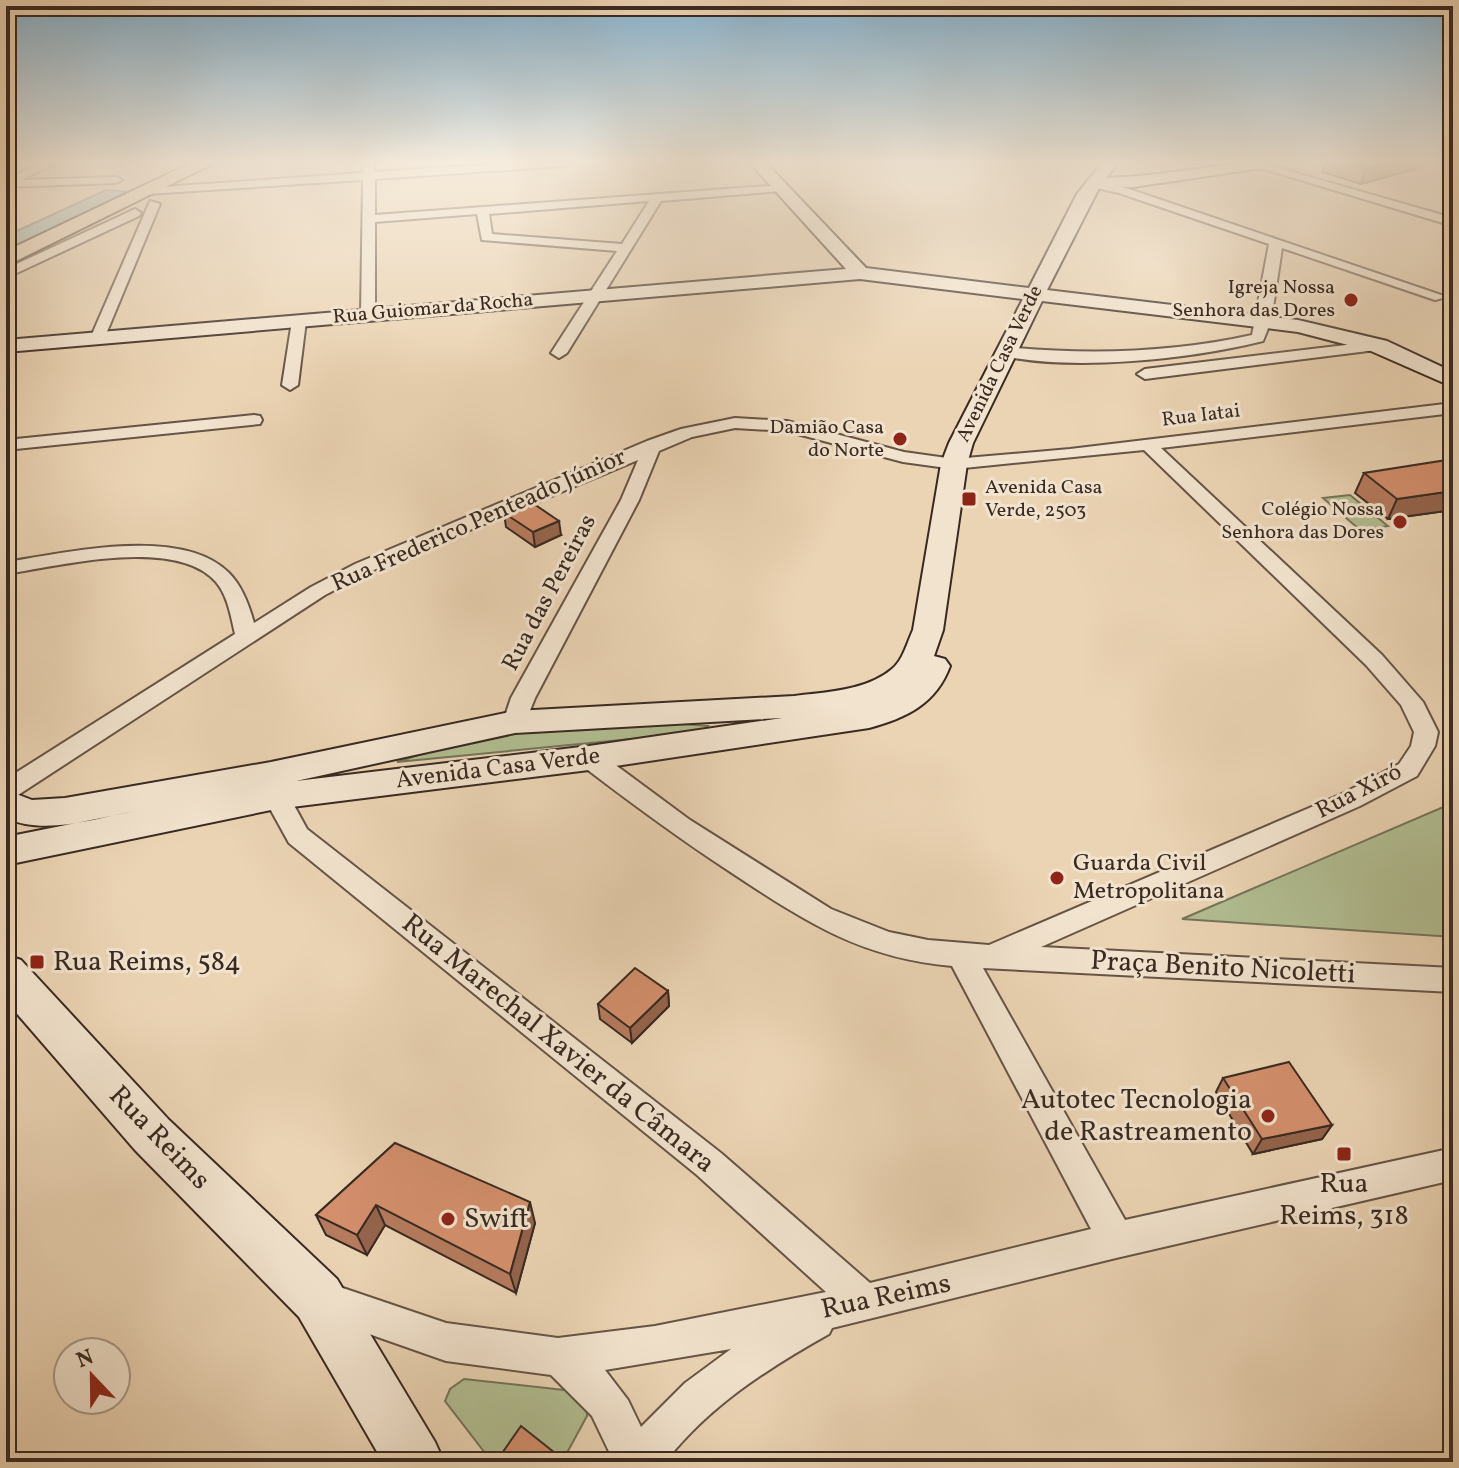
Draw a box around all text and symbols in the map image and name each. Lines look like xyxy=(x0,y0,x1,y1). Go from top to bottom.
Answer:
place label: Igreja Nossa Senhora das Dores xyxy=(1172,274,1335,325)
street label: Avenida Casa Verde xyxy=(950,281,1050,447)
street label: Rua Guiomar da Rocha xyxy=(332,286,534,332)
marker: Igreja Nossa Senhora das Dores xyxy=(1342,291,1360,309)
street label: Rua Iatai xyxy=(1160,397,1242,435)
place label: Damião Casa do Norte xyxy=(770,414,884,465)
marker: Damião Casa do Norte xyxy=(891,430,909,448)
street label: Rua Frederico Penteado Júnior xyxy=(326,441,632,601)
place label: Avenida Casa Verde, 2503 xyxy=(985,474,1102,525)
marker: Avenida Casa Verde, 2503 xyxy=(960,490,978,508)
place label: Colégio Nossa Senhora das Dores xyxy=(1221,496,1384,547)
street label: Rua das Pereiras xyxy=(494,509,606,677)
marker: Colégio Nossa Senhora das Dores xyxy=(1391,513,1409,531)
street label: Avenida Casa Verde xyxy=(394,740,602,798)
street label: Rua Xiró xyxy=(1310,756,1408,828)
place label: Guarda Civil Metropolitana xyxy=(1073,847,1225,909)
marker: Guarda Civil Metropolitana xyxy=(1048,869,1066,887)
street label: Rua Marechal Xavier da Câmara xyxy=(393,905,723,1183)
street label: Praça Benito Nicoletti xyxy=(1089,942,1357,994)
place label: Rua Reims, 584 xyxy=(53,943,241,982)
marker: Rua Reims, 584 xyxy=(28,953,46,971)
street label: Rua Reims xyxy=(99,1077,219,1199)
place label: Autotec Tecnologia de Rastreamento xyxy=(1021,1081,1252,1152)
marker: Autotec Tecnologia de Rastreamento xyxy=(1259,1107,1277,1125)
marker: Rua Reims, 318 xyxy=(1335,1145,1353,1163)
place label: Rua Reims, 318 xyxy=(1279,1165,1409,1236)
place label: Swift xyxy=(464,1200,529,1239)
marker: Swift xyxy=(439,1210,457,1228)
street label: Rua Reims xyxy=(818,1264,954,1330)
north arrow xyxy=(52,1336,132,1416)
text: N xyxy=(72,1342,99,1377)

